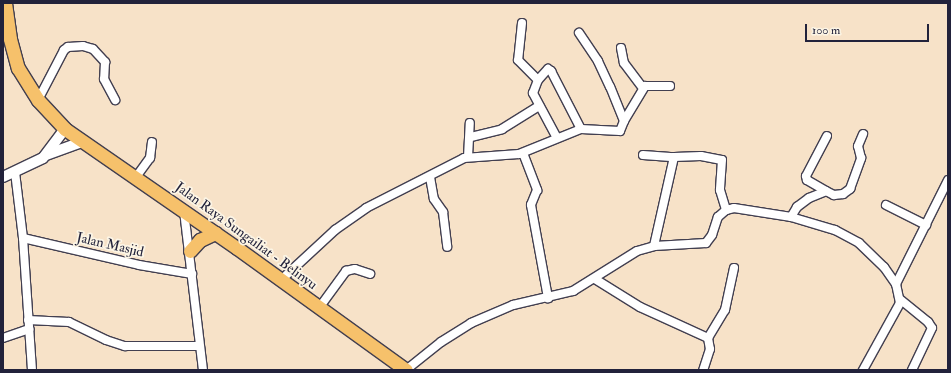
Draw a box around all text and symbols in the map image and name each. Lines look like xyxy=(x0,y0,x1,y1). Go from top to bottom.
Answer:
scale bar xyxy=(807,16,931,42)
text: 100 m xyxy=(812,23,840,38)
street label: Jalan Raya Sungailiat - Belinyu xyxy=(172,179,320,293)
street label: Jalan Masjid xyxy=(75,229,145,261)

